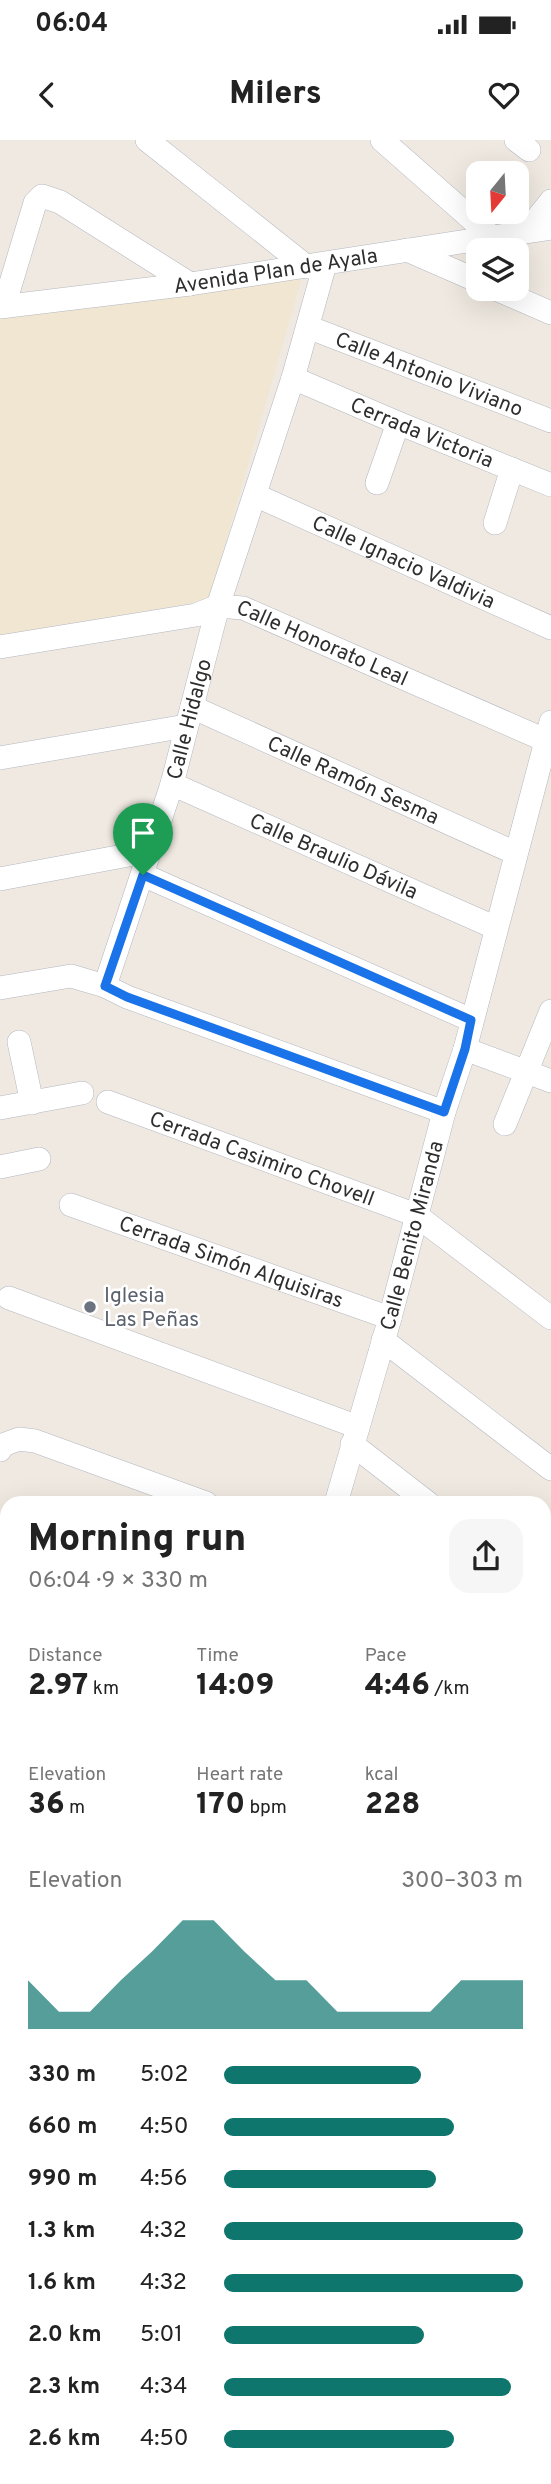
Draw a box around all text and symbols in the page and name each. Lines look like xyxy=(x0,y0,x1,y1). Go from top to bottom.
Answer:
text: 06:04 xyxy=(35,8,108,41)
text: Milers xyxy=(229,75,322,115)
icon: back xyxy=(28,76,66,114)
icon: heart xyxy=(485,76,523,114)
north arrow xyxy=(466,161,528,224)
map controls xyxy=(466,161,529,301)
button: layers xyxy=(466,238,529,301)
street label: Avenida Plan de Ayala xyxy=(172,243,380,301)
street label: Calle Antonio Viviano xyxy=(331,327,527,424)
street label: Cerrada Victoria xyxy=(346,392,497,475)
street label: Calle Ignacio Valdivia xyxy=(307,510,499,616)
street label: Calle Honorato Leal xyxy=(232,595,412,693)
street label: Calle Hidalgo xyxy=(162,656,219,783)
street label: Calle Ramón Sesma xyxy=(262,731,443,832)
pin xyxy=(113,803,173,875)
street label: Calle Braulio Dávila xyxy=(245,808,422,906)
icon: arrive xyxy=(124,814,162,852)
street label: Cerrada Casimiro Chovell xyxy=(145,1106,378,1214)
street label: Calle Benito Miranda xyxy=(375,1138,451,1334)
street label: Cerrada Simón Alquisiras xyxy=(115,1211,347,1315)
place label: Iglesia Las Peñas xyxy=(104,1283,199,1334)
marker: Iglesia Las Peñas xyxy=(82,1299,98,1315)
text: Morning run xyxy=(28,1516,246,1565)
button: share xyxy=(449,1519,523,1593)
text: 06:04 · 9 × 330 m xyxy=(28,1567,208,1596)
text: Distance xyxy=(28,1644,103,1668)
text: Time xyxy=(196,1644,239,1668)
text: Pace xyxy=(365,1644,406,1668)
text: 2.97 xyxy=(28,1668,88,1705)
text: 14:09 xyxy=(196,1668,274,1705)
text: 4:46 xyxy=(365,1668,430,1705)
text: km xyxy=(88,1677,119,1701)
text: /km xyxy=(430,1677,470,1701)
text: Elevation xyxy=(28,1763,106,1787)
text: Heart rate xyxy=(196,1763,283,1787)
text: kcal xyxy=(365,1763,398,1787)
text: 36 xyxy=(28,1787,65,1824)
text: 170 xyxy=(196,1787,245,1824)
text: 228 xyxy=(365,1787,420,1824)
text: m xyxy=(65,1796,85,1820)
text: bpm xyxy=(245,1796,287,1820)
text: Elevation xyxy=(28,1867,123,1896)
text: 300–303 m xyxy=(401,1867,523,1896)
text: 330 m xyxy=(28,2061,96,2090)
text: 5:02 xyxy=(140,2061,188,2090)
text: 660 m xyxy=(28,2113,97,2142)
text: 4:50 xyxy=(140,2113,188,2142)
text: 990 m xyxy=(28,2165,97,2194)
text: 4:56 xyxy=(140,2165,187,2194)
text: 1.3 km xyxy=(28,2217,95,2246)
text: 4:32 xyxy=(140,2217,187,2246)
text: 1.6 km xyxy=(28,2269,96,2298)
text: 4:32 xyxy=(140,2269,187,2298)
text: 2.0 km xyxy=(28,2321,102,2350)
text: 5:01 xyxy=(140,2321,183,2350)
text: 2.3 km xyxy=(28,2373,100,2402)
text: 4:34 xyxy=(140,2373,188,2402)
text: 2.6 km xyxy=(28,2425,101,2454)
text: 4:50 xyxy=(140,2425,188,2454)

